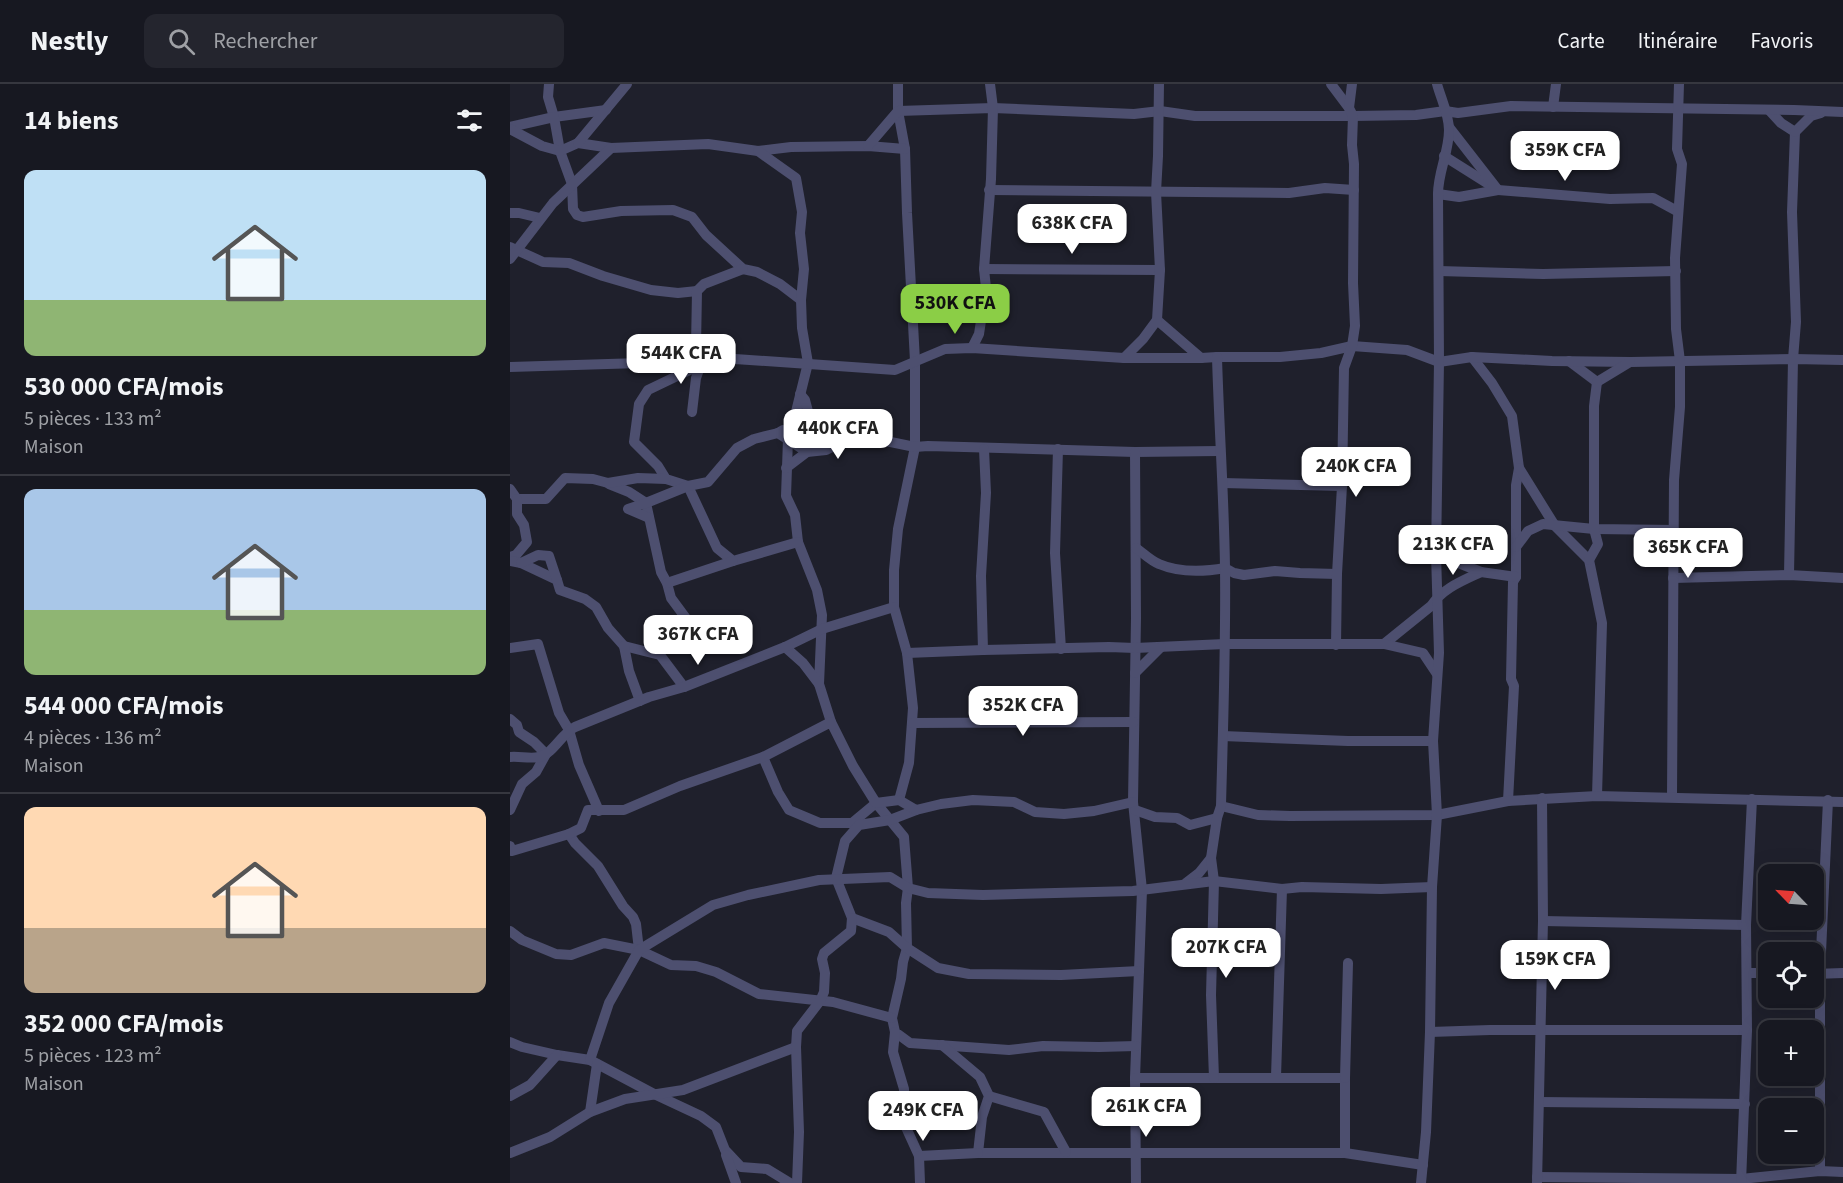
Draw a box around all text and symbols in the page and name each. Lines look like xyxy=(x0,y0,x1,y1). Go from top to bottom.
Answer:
search box xyxy=(144,14,564,68)
text: Nestly xyxy=(30,21,108,61)
icon: search xyxy=(165,25,198,58)
text: Rechercher xyxy=(213,25,317,57)
text: Carte xyxy=(1558,26,1605,56)
text: Itinéraire xyxy=(1638,26,1717,56)
text: Favoris xyxy=(1750,26,1813,56)
text: 14 biens xyxy=(24,102,119,139)
icon: filters xyxy=(453,104,486,137)
pin: 359K CFA xyxy=(1503,131,1627,182)
text: 359K CFA xyxy=(1525,136,1605,164)
pin: 638K CFA xyxy=(1010,204,1134,255)
icon: home xyxy=(201,209,309,317)
text: 638K CFA xyxy=(1032,209,1112,237)
pin: 530K CFA xyxy=(893,284,1017,335)
text: 530K CFA xyxy=(915,289,995,317)
pin: 544K CFA xyxy=(619,334,743,385)
text: 544K CFA xyxy=(641,339,721,367)
text: 530 000 CFA/mois xyxy=(24,368,224,405)
text: 5 pièces · 133 m² xyxy=(24,405,162,433)
pin: 440K CFA xyxy=(776,409,900,460)
text: 440K CFA xyxy=(798,414,878,442)
text: Maison xyxy=(24,433,84,461)
pin: 240K CFA xyxy=(1294,447,1418,498)
text: 240K CFA xyxy=(1316,452,1396,480)
pin: 213K CFA xyxy=(1391,525,1515,576)
icon: home xyxy=(201,528,309,636)
pin: 365K CFA xyxy=(1626,528,1750,579)
text: 213K CFA xyxy=(1413,530,1493,558)
text: 365K CFA xyxy=(1648,533,1728,561)
pin: 367K CFA xyxy=(636,615,760,666)
text: 367K CFA xyxy=(658,620,738,648)
pin: 352K CFA xyxy=(961,686,1085,737)
text: 544 000 CFA/mois xyxy=(24,687,224,724)
text: 352K CFA xyxy=(983,691,1063,719)
text: 4 pièces · 136 m² xyxy=(24,724,162,752)
text: Maison xyxy=(24,752,84,780)
icon: home xyxy=(201,846,309,954)
north arrow xyxy=(1758,864,1824,930)
map controls xyxy=(1758,864,1824,1164)
pin: 207K CFA xyxy=(1164,928,1288,979)
text: 207K CFA xyxy=(1186,933,1266,961)
pin: 159K CFA xyxy=(1493,940,1617,991)
button: locate xyxy=(1758,942,1824,1008)
text: 159K CFA xyxy=(1515,945,1595,973)
text: 352 000 CFA/mois xyxy=(24,1005,224,1042)
button: + xyxy=(1758,1020,1824,1086)
text: 5 pièces · 123 m² xyxy=(24,1042,162,1070)
text: Maison xyxy=(24,1070,84,1098)
pin: 261K CFA xyxy=(1084,1087,1208,1138)
pin: 249K CFA xyxy=(861,1091,985,1142)
text: 261K CFA xyxy=(1106,1092,1186,1120)
text: 249K CFA xyxy=(883,1096,963,1124)
button: − xyxy=(1758,1098,1824,1164)

